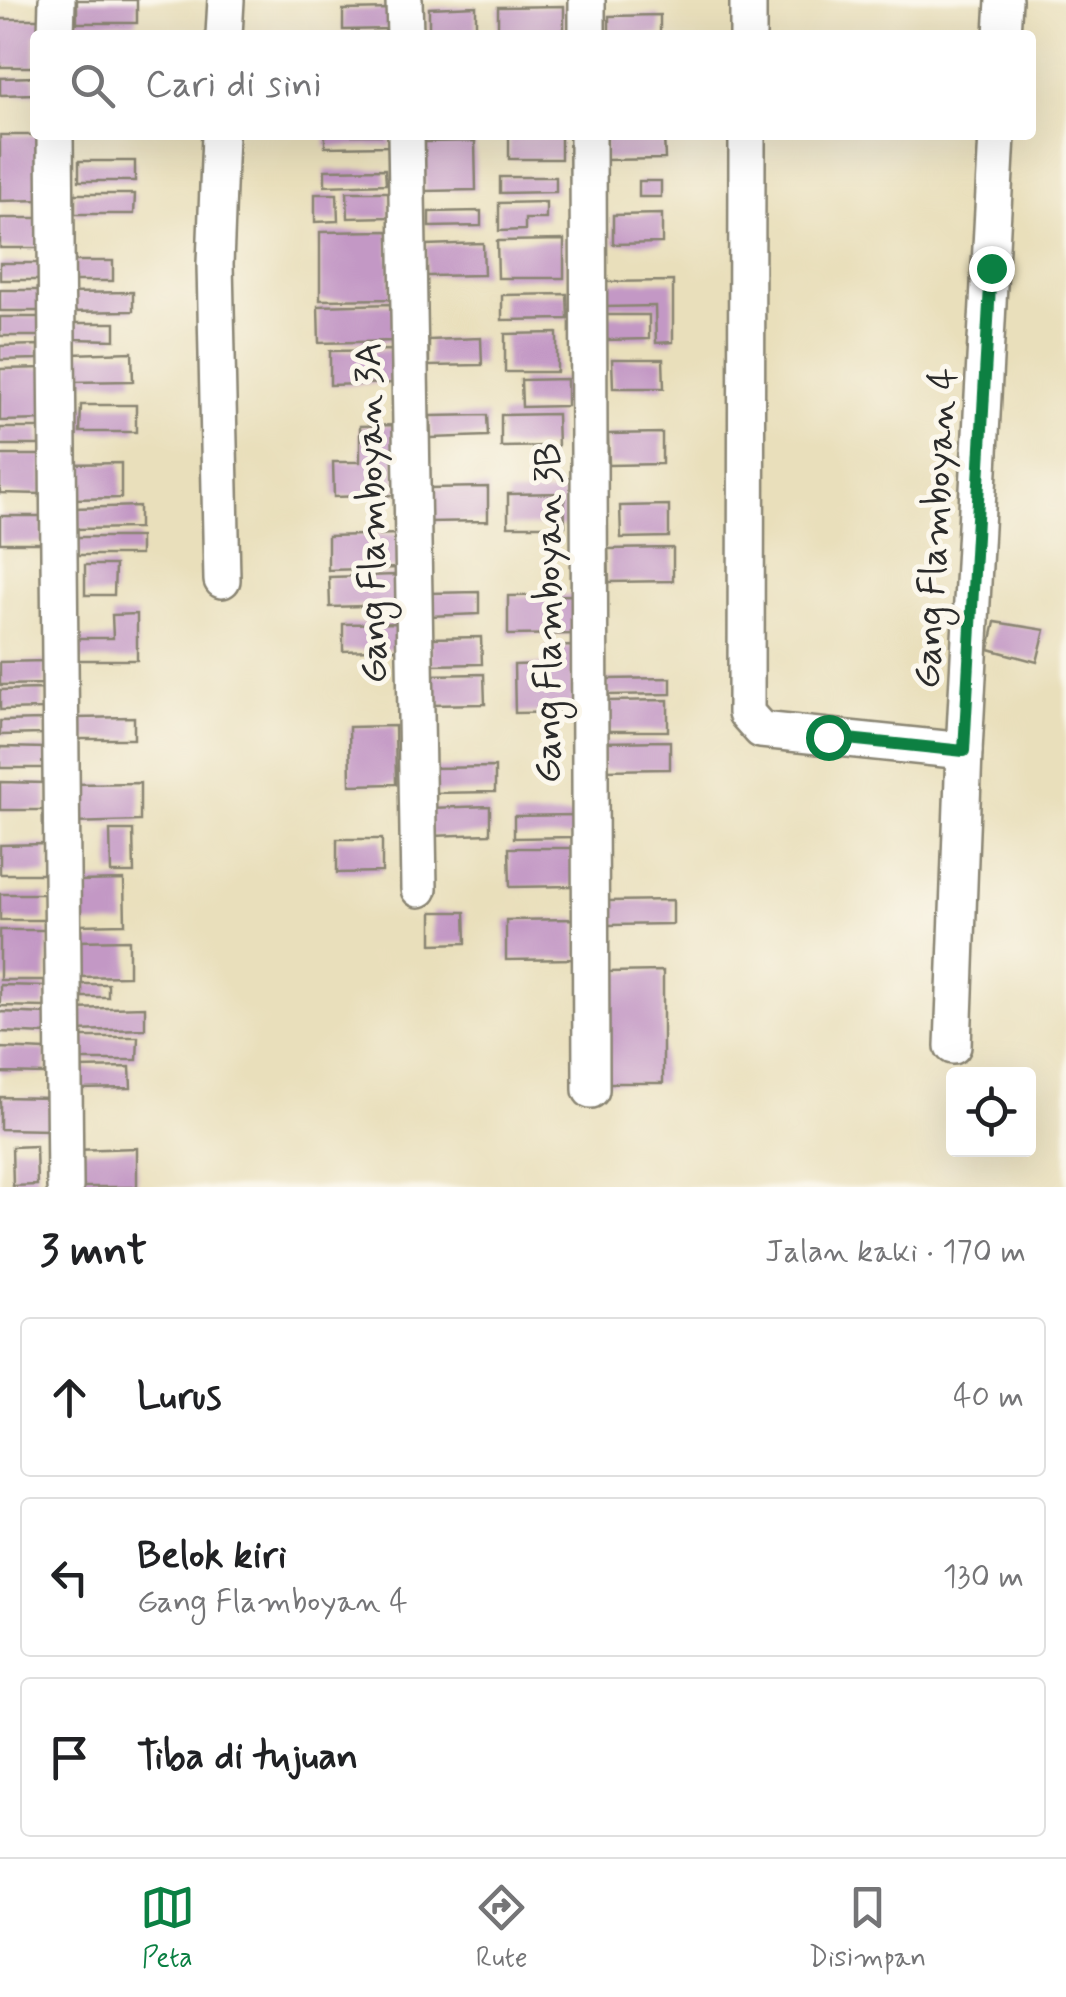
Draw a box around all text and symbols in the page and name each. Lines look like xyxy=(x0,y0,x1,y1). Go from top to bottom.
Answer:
search box xyxy=(30,30,1036,140)
icon: search xyxy=(65,58,120,113)
text: Cari di sini xyxy=(145,61,322,110)
route end xyxy=(969,246,1015,292)
street label: Gang Flamboyan 3A xyxy=(345,342,404,684)
street label: Gang Flamboyan 4 xyxy=(904,366,973,690)
street label: Gang Flamboyan 3B xyxy=(525,443,578,783)
route start xyxy=(806,715,852,761)
map controls xyxy=(946,1067,1036,1157)
button: locate xyxy=(946,1067,1036,1157)
text: 3 mnt xyxy=(40,1225,147,1280)
text: Jalan kaki · 170 m xyxy=(765,1231,1026,1273)
icon: ahead xyxy=(42,1370,97,1425)
text: Lurus xyxy=(137,1373,221,1422)
text: 40 m xyxy=(953,1376,1024,1418)
text: Belok kiri xyxy=(137,1532,287,1581)
icon: left xyxy=(42,1550,97,1605)
text: 130 m xyxy=(943,1556,1024,1598)
text: Gang Flamboyan 4 xyxy=(137,1581,408,1623)
icon: arrive xyxy=(42,1730,97,1785)
text: Tiba di tujuan xyxy=(137,1733,358,1782)
tab: Peta xyxy=(140,1880,195,1977)
tab: Rute xyxy=(474,1880,529,1977)
tab: Disimpan xyxy=(809,1880,926,1977)

